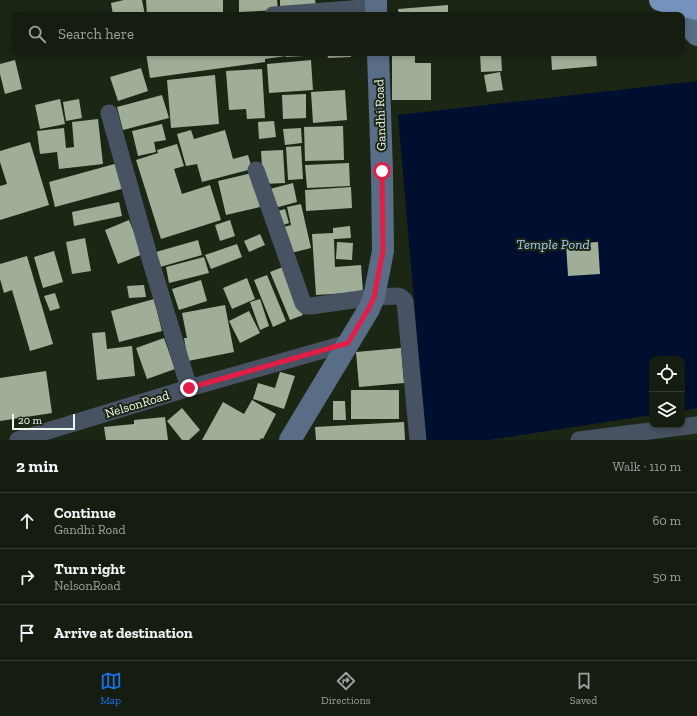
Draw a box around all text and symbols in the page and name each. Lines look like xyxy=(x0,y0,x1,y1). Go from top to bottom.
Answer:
search box xyxy=(12,12,685,56)
icon: search xyxy=(26,23,48,45)
text: Search here xyxy=(58,25,134,43)
street label: Gandhi Road xyxy=(371,79,389,151)
route start xyxy=(373,162,391,180)
water label: Temple Pond xyxy=(516,236,590,253)
map controls xyxy=(649,356,685,428)
button: locate xyxy=(649,356,685,392)
route end xyxy=(180,379,198,397)
street label: NelsonRoad xyxy=(103,387,171,421)
button: layers xyxy=(649,392,685,428)
scale bar xyxy=(12,412,75,431)
text: 20 m xyxy=(18,414,42,427)
text: 2 min xyxy=(16,456,58,476)
text: Walk · 110 m xyxy=(613,459,681,474)
text: Continue xyxy=(54,504,116,522)
icon: ahead xyxy=(16,510,38,532)
text: 60 m xyxy=(652,513,681,528)
text: Gandhi Road xyxy=(54,522,126,537)
text: Turn right xyxy=(54,560,125,578)
icon: right xyxy=(16,566,38,588)
text: 50 m xyxy=(653,569,681,584)
text: NelsonRoad xyxy=(54,578,121,593)
icon: arrive xyxy=(16,622,38,644)
text: Arrive at destination xyxy=(54,624,193,642)
tab: Map xyxy=(100,670,122,707)
tab: Directions xyxy=(321,670,371,707)
tab: Saved xyxy=(570,670,597,707)

